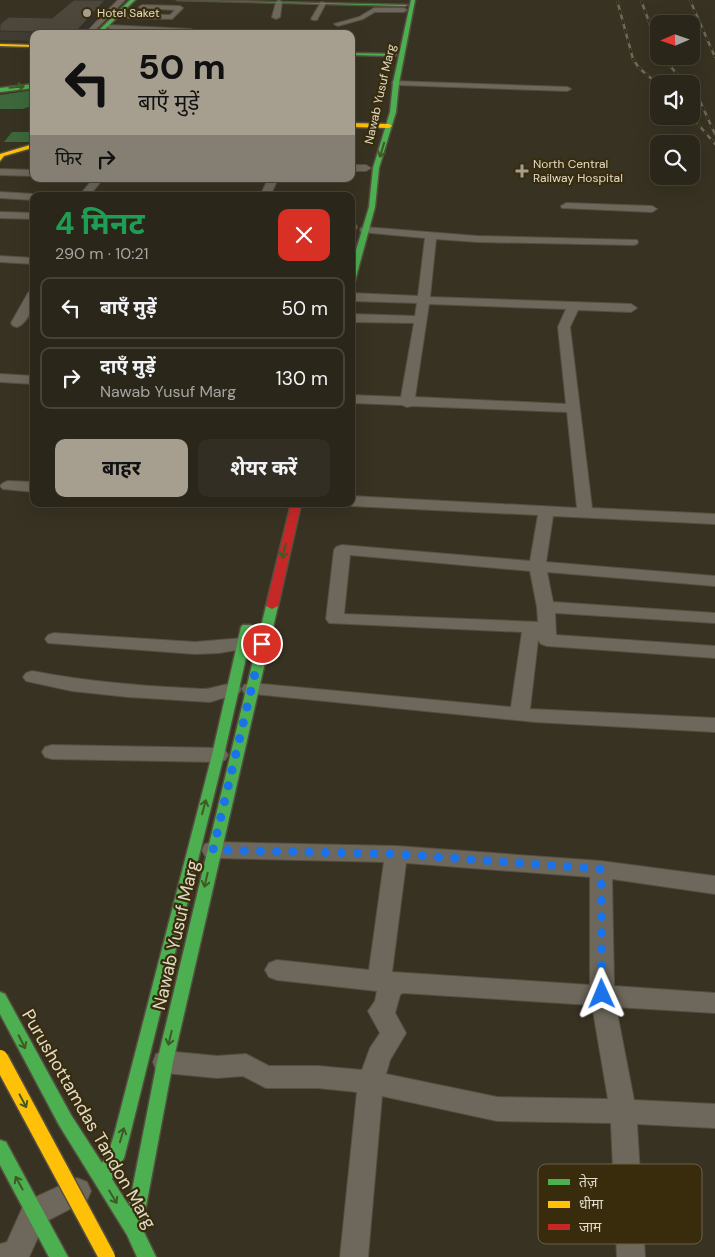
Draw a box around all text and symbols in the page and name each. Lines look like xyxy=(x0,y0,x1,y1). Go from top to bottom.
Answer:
place label: Hotel Saket xyxy=(97,5,160,21)
marker: Hotel Saket xyxy=(81,7,93,19)
north arrow xyxy=(650,15,700,65)
map controls xyxy=(650,15,700,185)
street label: Nawab Yusuf Marg xyxy=(361,42,399,146)
text: 50 m xyxy=(138,44,226,90)
icon: left xyxy=(55,50,120,115)
button: sound xyxy=(650,75,700,125)
one-way arrow xyxy=(9,82,25,92)
text: बाएँ मुड़ें xyxy=(138,88,199,117)
button: search xyxy=(650,135,700,185)
one-way arrow xyxy=(376,142,386,158)
icon: right xyxy=(92,145,120,173)
text: फिर xyxy=(55,146,82,171)
place label: North Central Railway Hospital xyxy=(533,156,623,186)
marker: North Central Railway Hospital xyxy=(515,164,529,178)
text: 4 मिनट xyxy=(55,204,145,243)
button: close xyxy=(278,209,330,261)
text: 290 m · 10:21 xyxy=(55,243,149,264)
icon: left xyxy=(57,294,85,322)
text: बाएँ मुड़ें xyxy=(100,295,157,320)
text: 50 m xyxy=(281,296,328,321)
text: दाएँ मुड़ें xyxy=(100,354,155,379)
icon: right xyxy=(57,364,85,392)
text: 130 m xyxy=(276,366,328,391)
text: Nawab Yusuf Marg xyxy=(100,381,236,402)
button: बाहर xyxy=(55,439,188,497)
button: शेयर करें xyxy=(198,439,330,497)
one-way arrow xyxy=(279,543,288,559)
pin xyxy=(241,623,283,665)
icon: arrive xyxy=(248,630,276,658)
one-way arrow xyxy=(200,800,209,816)
street label: Nawab Yusuf Marg xyxy=(147,858,205,1012)
one-way arrow xyxy=(201,871,210,887)
position arrow xyxy=(575,967,627,1019)
street label: Purushottamdas Tandon Marg xyxy=(16,1005,162,1233)
one-way arrow xyxy=(165,1030,174,1046)
one-way arrow xyxy=(18,1034,27,1049)
one-way arrow xyxy=(19,1093,28,1108)
one-way arrow xyxy=(118,1127,127,1143)
legend xyxy=(538,1164,702,1244)
text: तेज़ xyxy=(579,1173,598,1191)
one-way arrow xyxy=(14,1177,24,1191)
one-way arrow xyxy=(109,1190,119,1204)
text: धीमा xyxy=(579,1195,604,1213)
text: जाम xyxy=(579,1218,602,1236)

